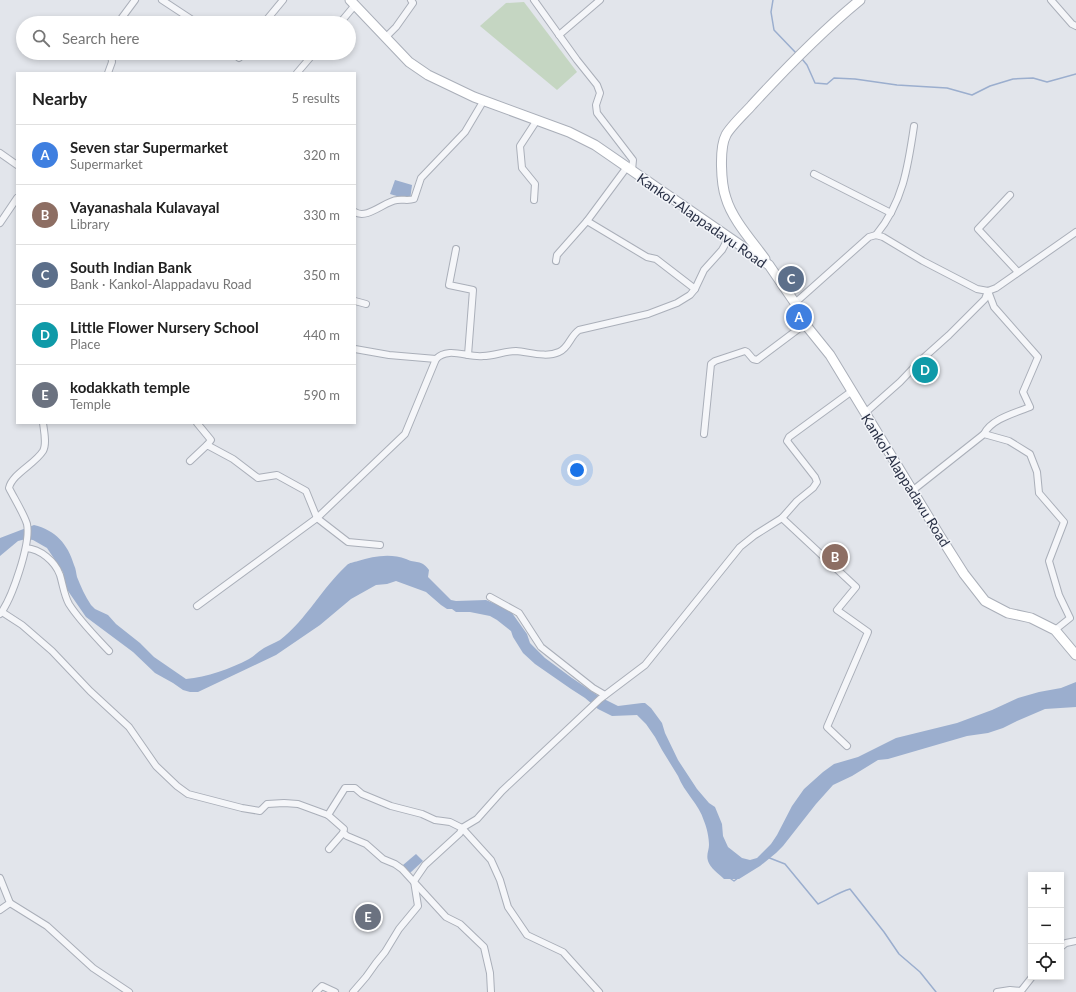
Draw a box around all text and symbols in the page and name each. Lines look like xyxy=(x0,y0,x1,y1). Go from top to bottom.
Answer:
search box xyxy=(16,16,356,60)
icon: search xyxy=(30,27,52,49)
text: Search here xyxy=(62,29,139,47)
text: Nearby xyxy=(32,88,87,109)
text: 5 results xyxy=(292,90,340,106)
text: Seven star Supermarket xyxy=(70,138,228,156)
text: A xyxy=(40,147,50,163)
text: 320 m xyxy=(303,147,340,163)
text: Supermarket xyxy=(70,156,143,172)
street label: Kankol-Alappadavu Road xyxy=(634,169,770,271)
text: Vayanashala Kulavayal xyxy=(70,198,219,216)
text: B xyxy=(41,207,49,223)
text: 330 m xyxy=(303,207,340,223)
text: Library xyxy=(70,216,110,232)
text: South Indian Bank xyxy=(70,258,192,276)
pin: C xyxy=(778,264,804,294)
text: C xyxy=(41,267,49,283)
text: 350 m xyxy=(303,267,340,283)
text: Bank · Kankol-Alappadavu Road xyxy=(70,276,252,292)
pin: A xyxy=(786,302,812,332)
text: Little Flower Nursery School xyxy=(70,318,259,336)
text: D xyxy=(40,327,50,343)
text: 440 m xyxy=(303,327,340,343)
text: Place xyxy=(70,336,100,352)
pin: D xyxy=(912,355,938,385)
text: kodakkath temple xyxy=(70,378,190,396)
text: E xyxy=(41,387,49,403)
text: 590 m xyxy=(303,387,340,403)
text: Temple xyxy=(70,396,111,412)
street label: Kankol-Alappadavu Road xyxy=(858,410,954,550)
your location xyxy=(567,460,587,480)
pin: B xyxy=(822,542,848,572)
map controls xyxy=(1028,872,1064,980)
button: + xyxy=(1028,872,1064,908)
pin: E xyxy=(355,902,381,932)
button: − xyxy=(1028,908,1064,944)
button: locate xyxy=(1028,944,1064,980)

